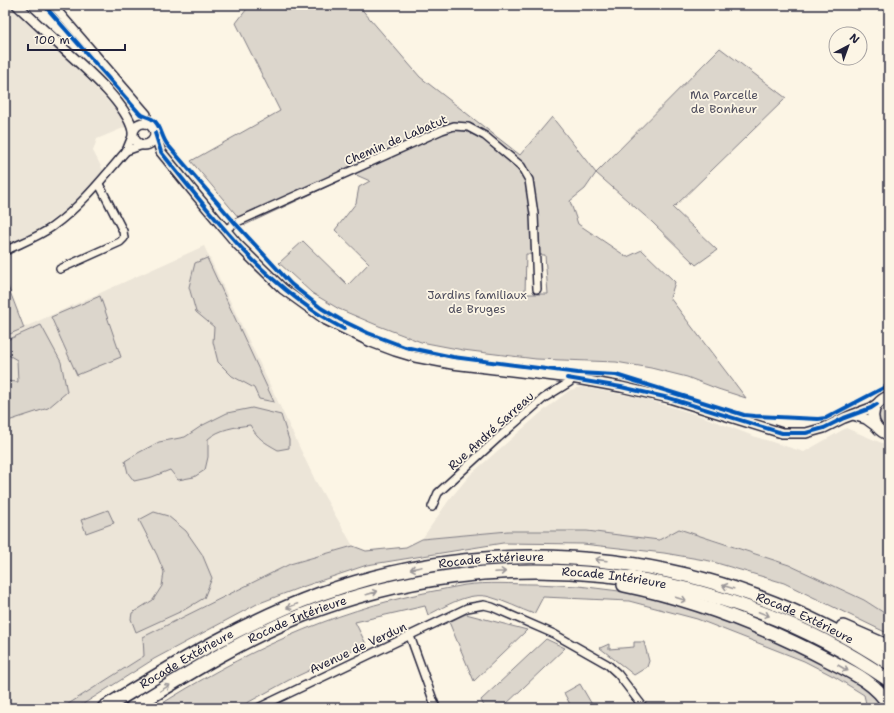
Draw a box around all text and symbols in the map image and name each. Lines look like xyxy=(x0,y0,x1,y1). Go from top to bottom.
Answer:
scale bar xyxy=(28,26,125,52)
north arrow xyxy=(828,26,868,66)
text: N xyxy=(846,30,863,48)
text: 100 m xyxy=(34,32,70,48)
park label: Ma Parcelle de Bonheur xyxy=(690,87,758,117)
street label: Chemin de Labatut xyxy=(342,111,450,169)
park label: Jardins familiaux de Bruges xyxy=(427,287,527,317)
street label: Rue André Sarreau xyxy=(445,388,537,474)
street label: Rocade Extérieure xyxy=(437,549,544,572)
one-way arrow xyxy=(595,556,608,564)
one-way arrow xyxy=(410,564,423,572)
street label: Rocade Intérieure xyxy=(561,564,668,593)
one-way arrow xyxy=(493,568,506,575)
one-way arrow xyxy=(721,583,734,590)
one-way arrow xyxy=(365,589,378,596)
street label: Rocade Extérieure xyxy=(754,589,857,648)
street label: Rocade Intérieure xyxy=(245,592,349,647)
one-way arrow xyxy=(674,596,687,603)
one-way arrow xyxy=(286,602,298,610)
one-way arrow xyxy=(757,611,769,619)
street label: Avenue de Verdun xyxy=(307,618,409,678)
street label: Rocade Extérieure xyxy=(137,626,236,692)
one-way arrow xyxy=(837,664,849,672)
one-way arrow xyxy=(159,683,171,691)

